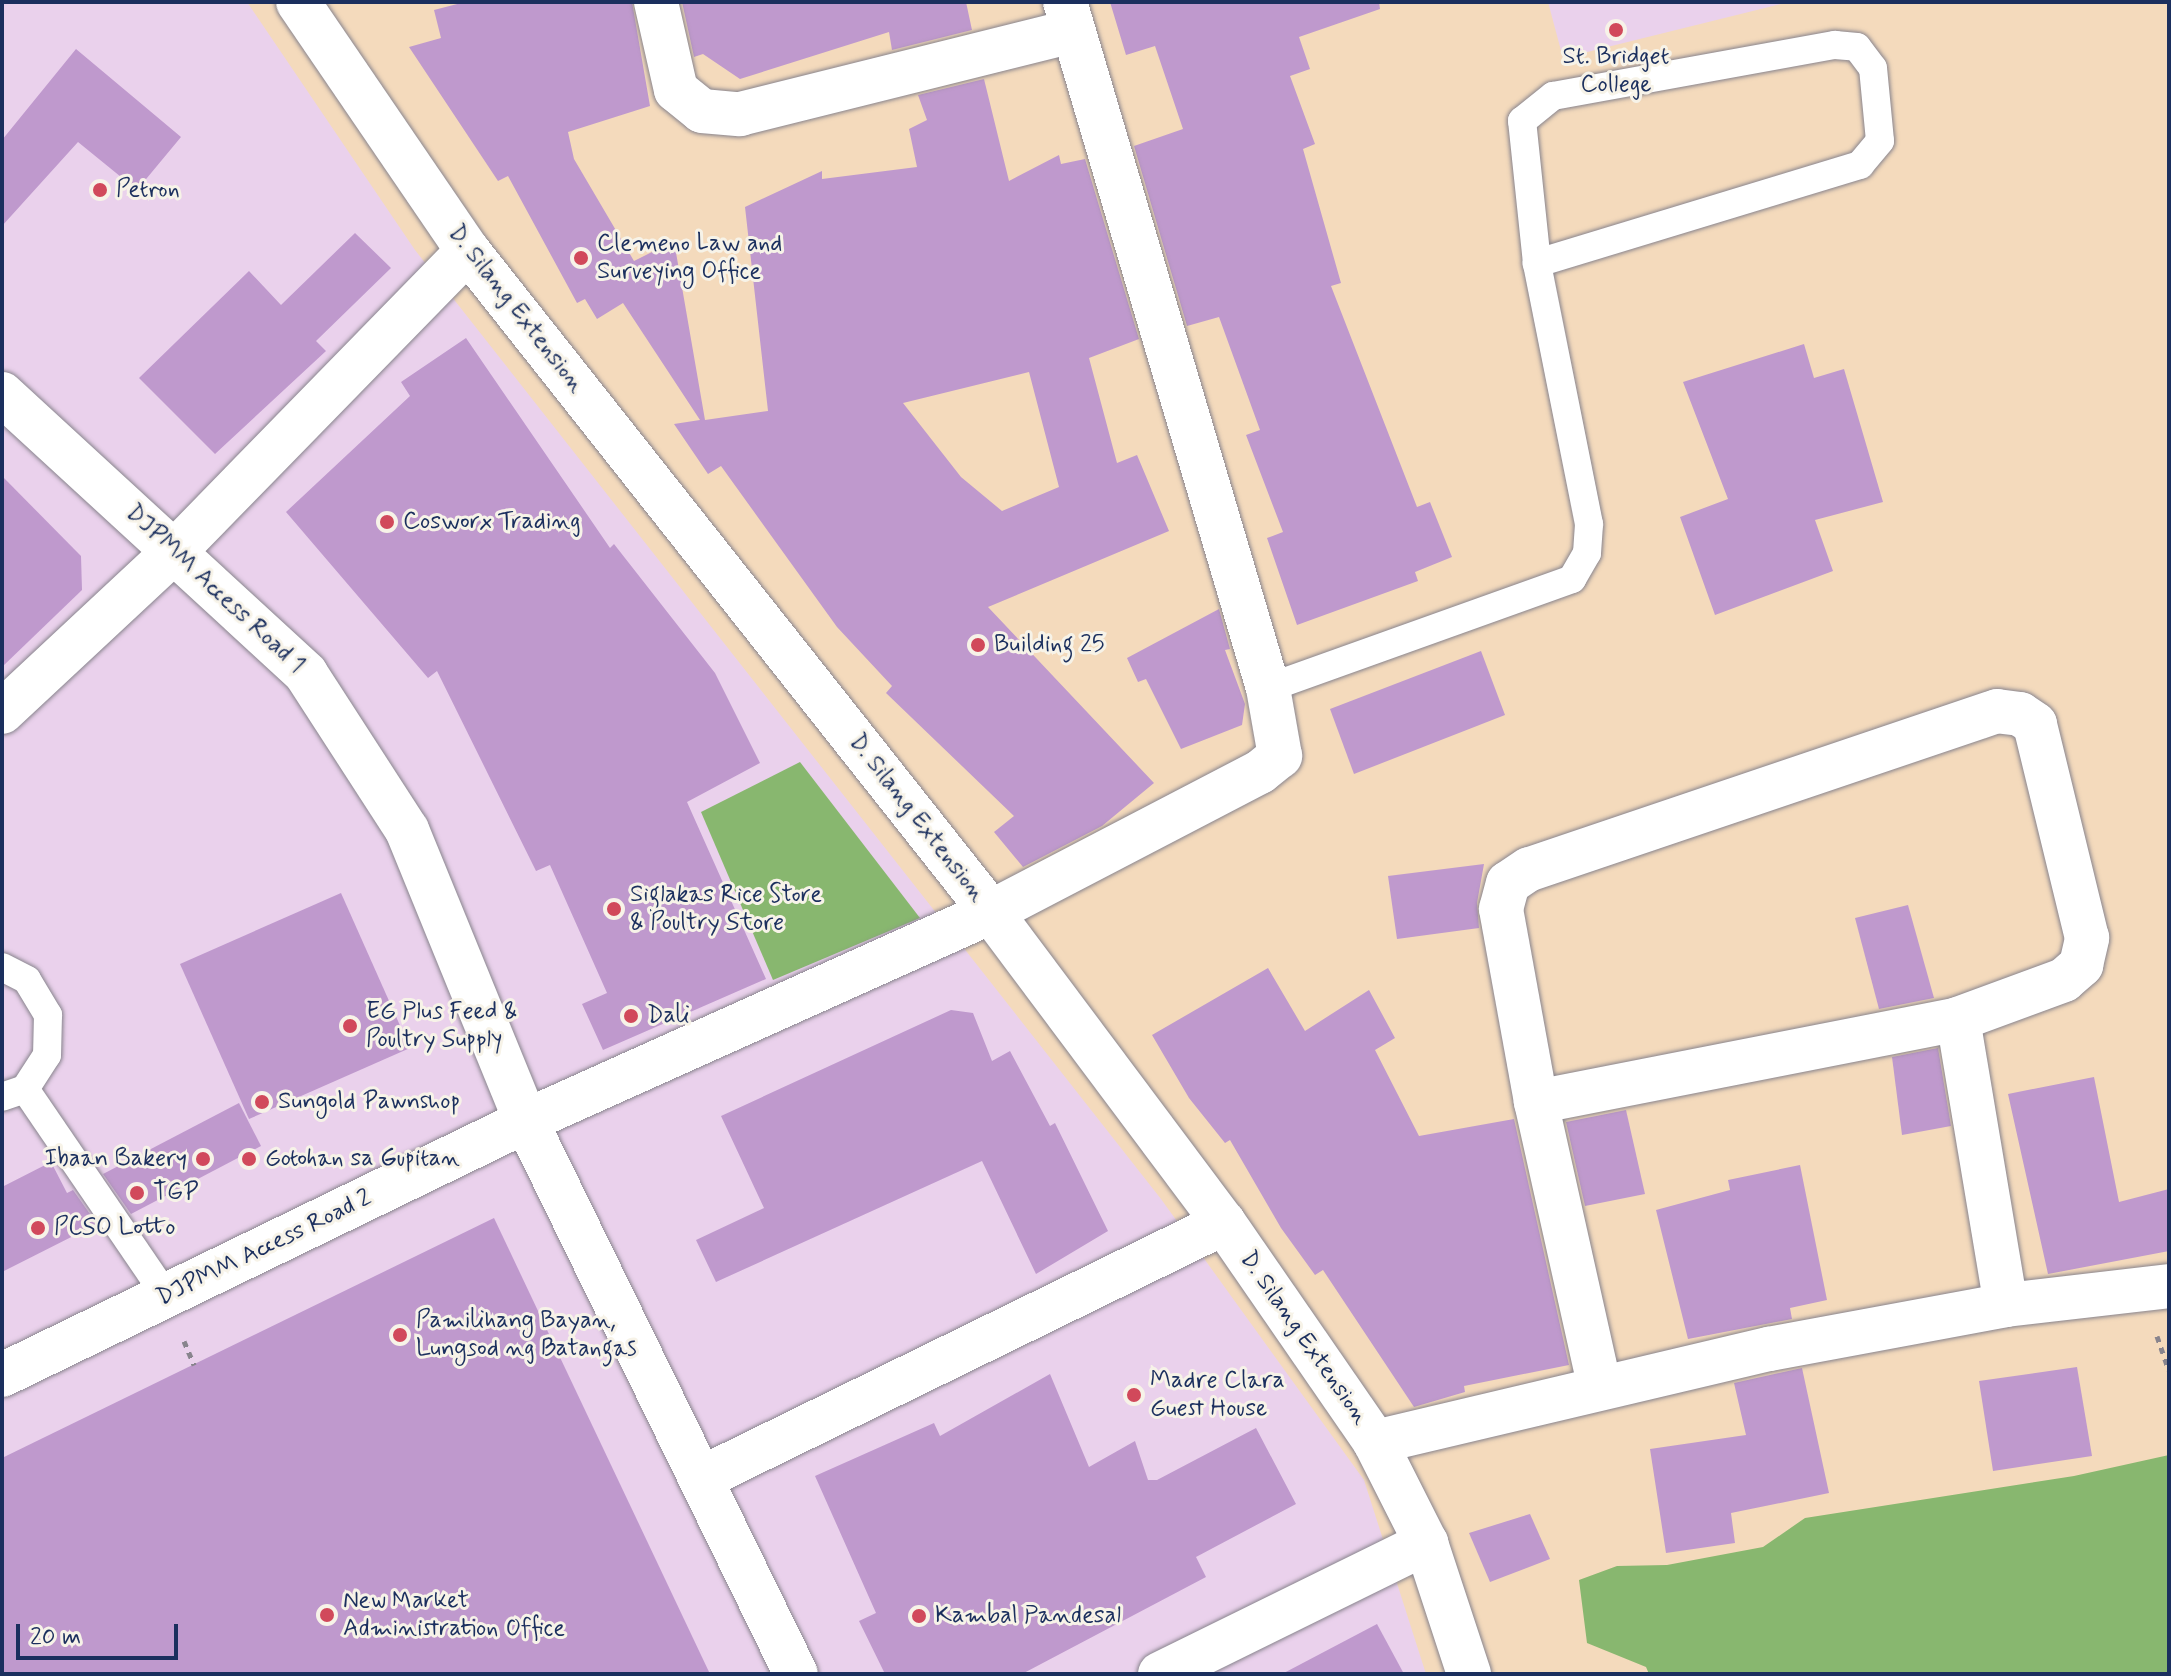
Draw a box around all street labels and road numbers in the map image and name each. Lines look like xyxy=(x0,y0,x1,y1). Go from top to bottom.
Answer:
street label: D. Silang Extension xyxy=(441,219,591,399)
street label: DJPMM Access Road 1 xyxy=(120,499,310,679)
street label: D. Silang Extension xyxy=(842,728,992,908)
street label: DJPMM Access Road 2 xyxy=(153,1184,375,1312)
street label: D. Silang Extension xyxy=(1233,1245,1375,1431)

